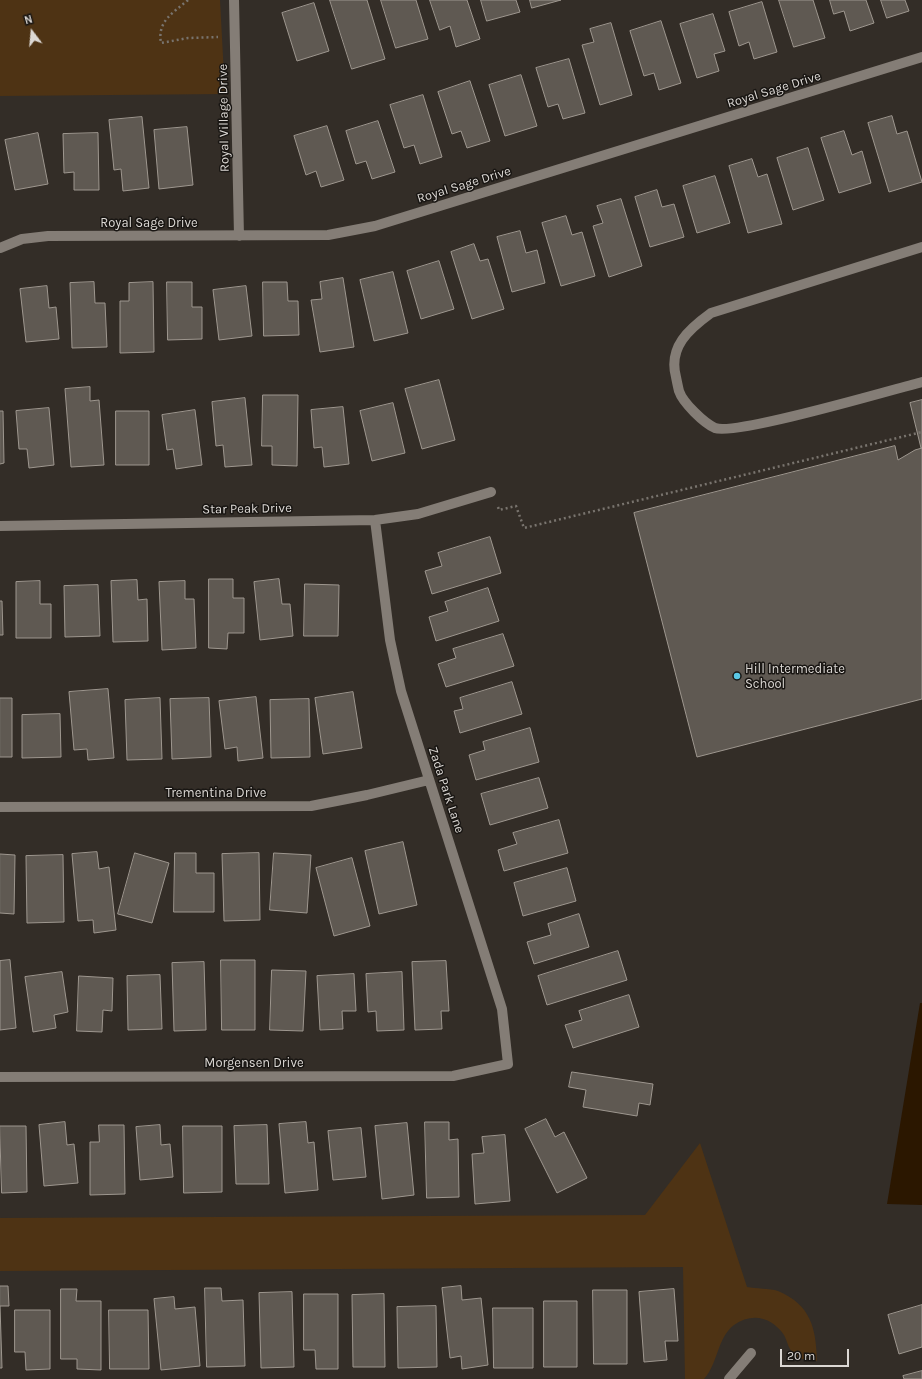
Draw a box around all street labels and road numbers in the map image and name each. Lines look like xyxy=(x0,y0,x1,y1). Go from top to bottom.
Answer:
street label: Royal Village Drive xyxy=(215,64,233,172)
street label: Royal Sage Drive xyxy=(725,68,823,112)
street label: Royal Sage Drive xyxy=(415,163,513,207)
street label: Royal Sage Drive xyxy=(100,215,198,231)
street label: Star Peak Drive xyxy=(202,500,292,518)
street label: Zada Park Lane xyxy=(425,745,467,835)
street label: Trementina Drive xyxy=(166,785,266,801)
street label: Morgensen Drive xyxy=(204,1055,304,1071)

